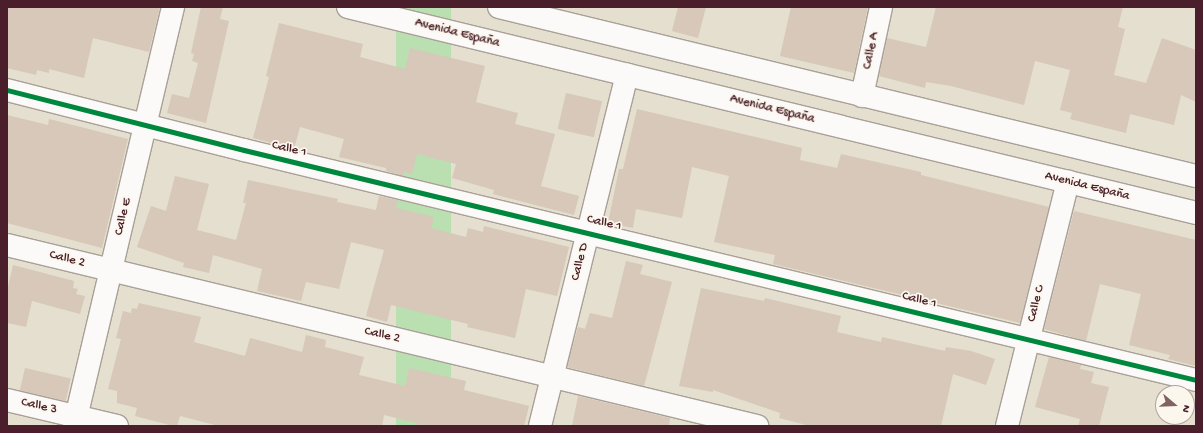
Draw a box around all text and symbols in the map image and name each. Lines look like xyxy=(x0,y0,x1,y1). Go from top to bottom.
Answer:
street label: Avenida España xyxy=(413,16,501,52)
street label: Calle A xyxy=(860,31,884,71)
street label: Avenida España xyxy=(728,92,816,128)
street label: Calle 1 xyxy=(270,138,308,162)
street label: Avenida España xyxy=(1043,169,1131,205)
street label: Calle E xyxy=(112,197,136,237)
street label: Calle 1 xyxy=(585,212,623,236)
street label: Calle D xyxy=(569,242,593,282)
street label: Calle 2 xyxy=(48,248,86,272)
street label: Calle C xyxy=(1025,284,1049,324)
street label: Calle 1 xyxy=(900,289,938,313)
street label: Calle 2 xyxy=(363,324,401,348)
north arrow xyxy=(1155,385,1195,425)
street label: Calle 3 xyxy=(19,395,59,419)
text: N xyxy=(1179,403,1192,414)

